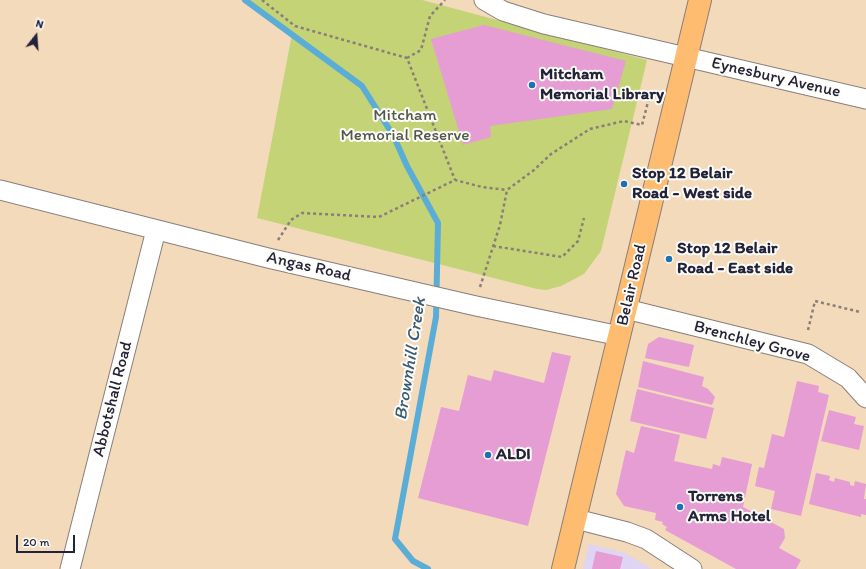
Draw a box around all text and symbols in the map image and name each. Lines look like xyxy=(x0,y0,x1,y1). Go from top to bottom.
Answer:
north arrow xyxy=(16,16,56,56)
text: N xyxy=(34,17,45,31)
street label: Eynesbury Avenue xyxy=(710,53,842,103)
place label: Mitcham Memorial Library xyxy=(540,65,664,105)
marker: Mitcham Memorial Library xyxy=(527,80,537,90)
park label: Mitcham Memorial Reserve xyxy=(340,106,470,146)
place label: Stop 12 Belair Road - West side xyxy=(632,164,752,204)
marker: Stop 12 Belair Road - West side xyxy=(619,179,629,189)
place label: Stop 12 Belair Road - East side xyxy=(677,239,793,279)
street label: Belair Road xyxy=(613,242,651,328)
street label: Angas Road xyxy=(265,247,353,287)
marker: Stop 12 Belair Road - East side xyxy=(664,254,674,264)
water label: Brownhill Creek xyxy=(391,296,431,422)
street label: Brenchley Grove xyxy=(691,317,813,367)
street label: Abbotshall Road xyxy=(89,339,137,459)
place label: ALDI xyxy=(496,445,531,465)
marker: ALDI xyxy=(483,450,493,460)
place label: Torrens Arms Hotel xyxy=(688,487,770,527)
marker: Torrens Arms Hotel xyxy=(675,502,685,512)
scale bar xyxy=(18,527,77,553)
text: 20 m xyxy=(23,535,50,549)

